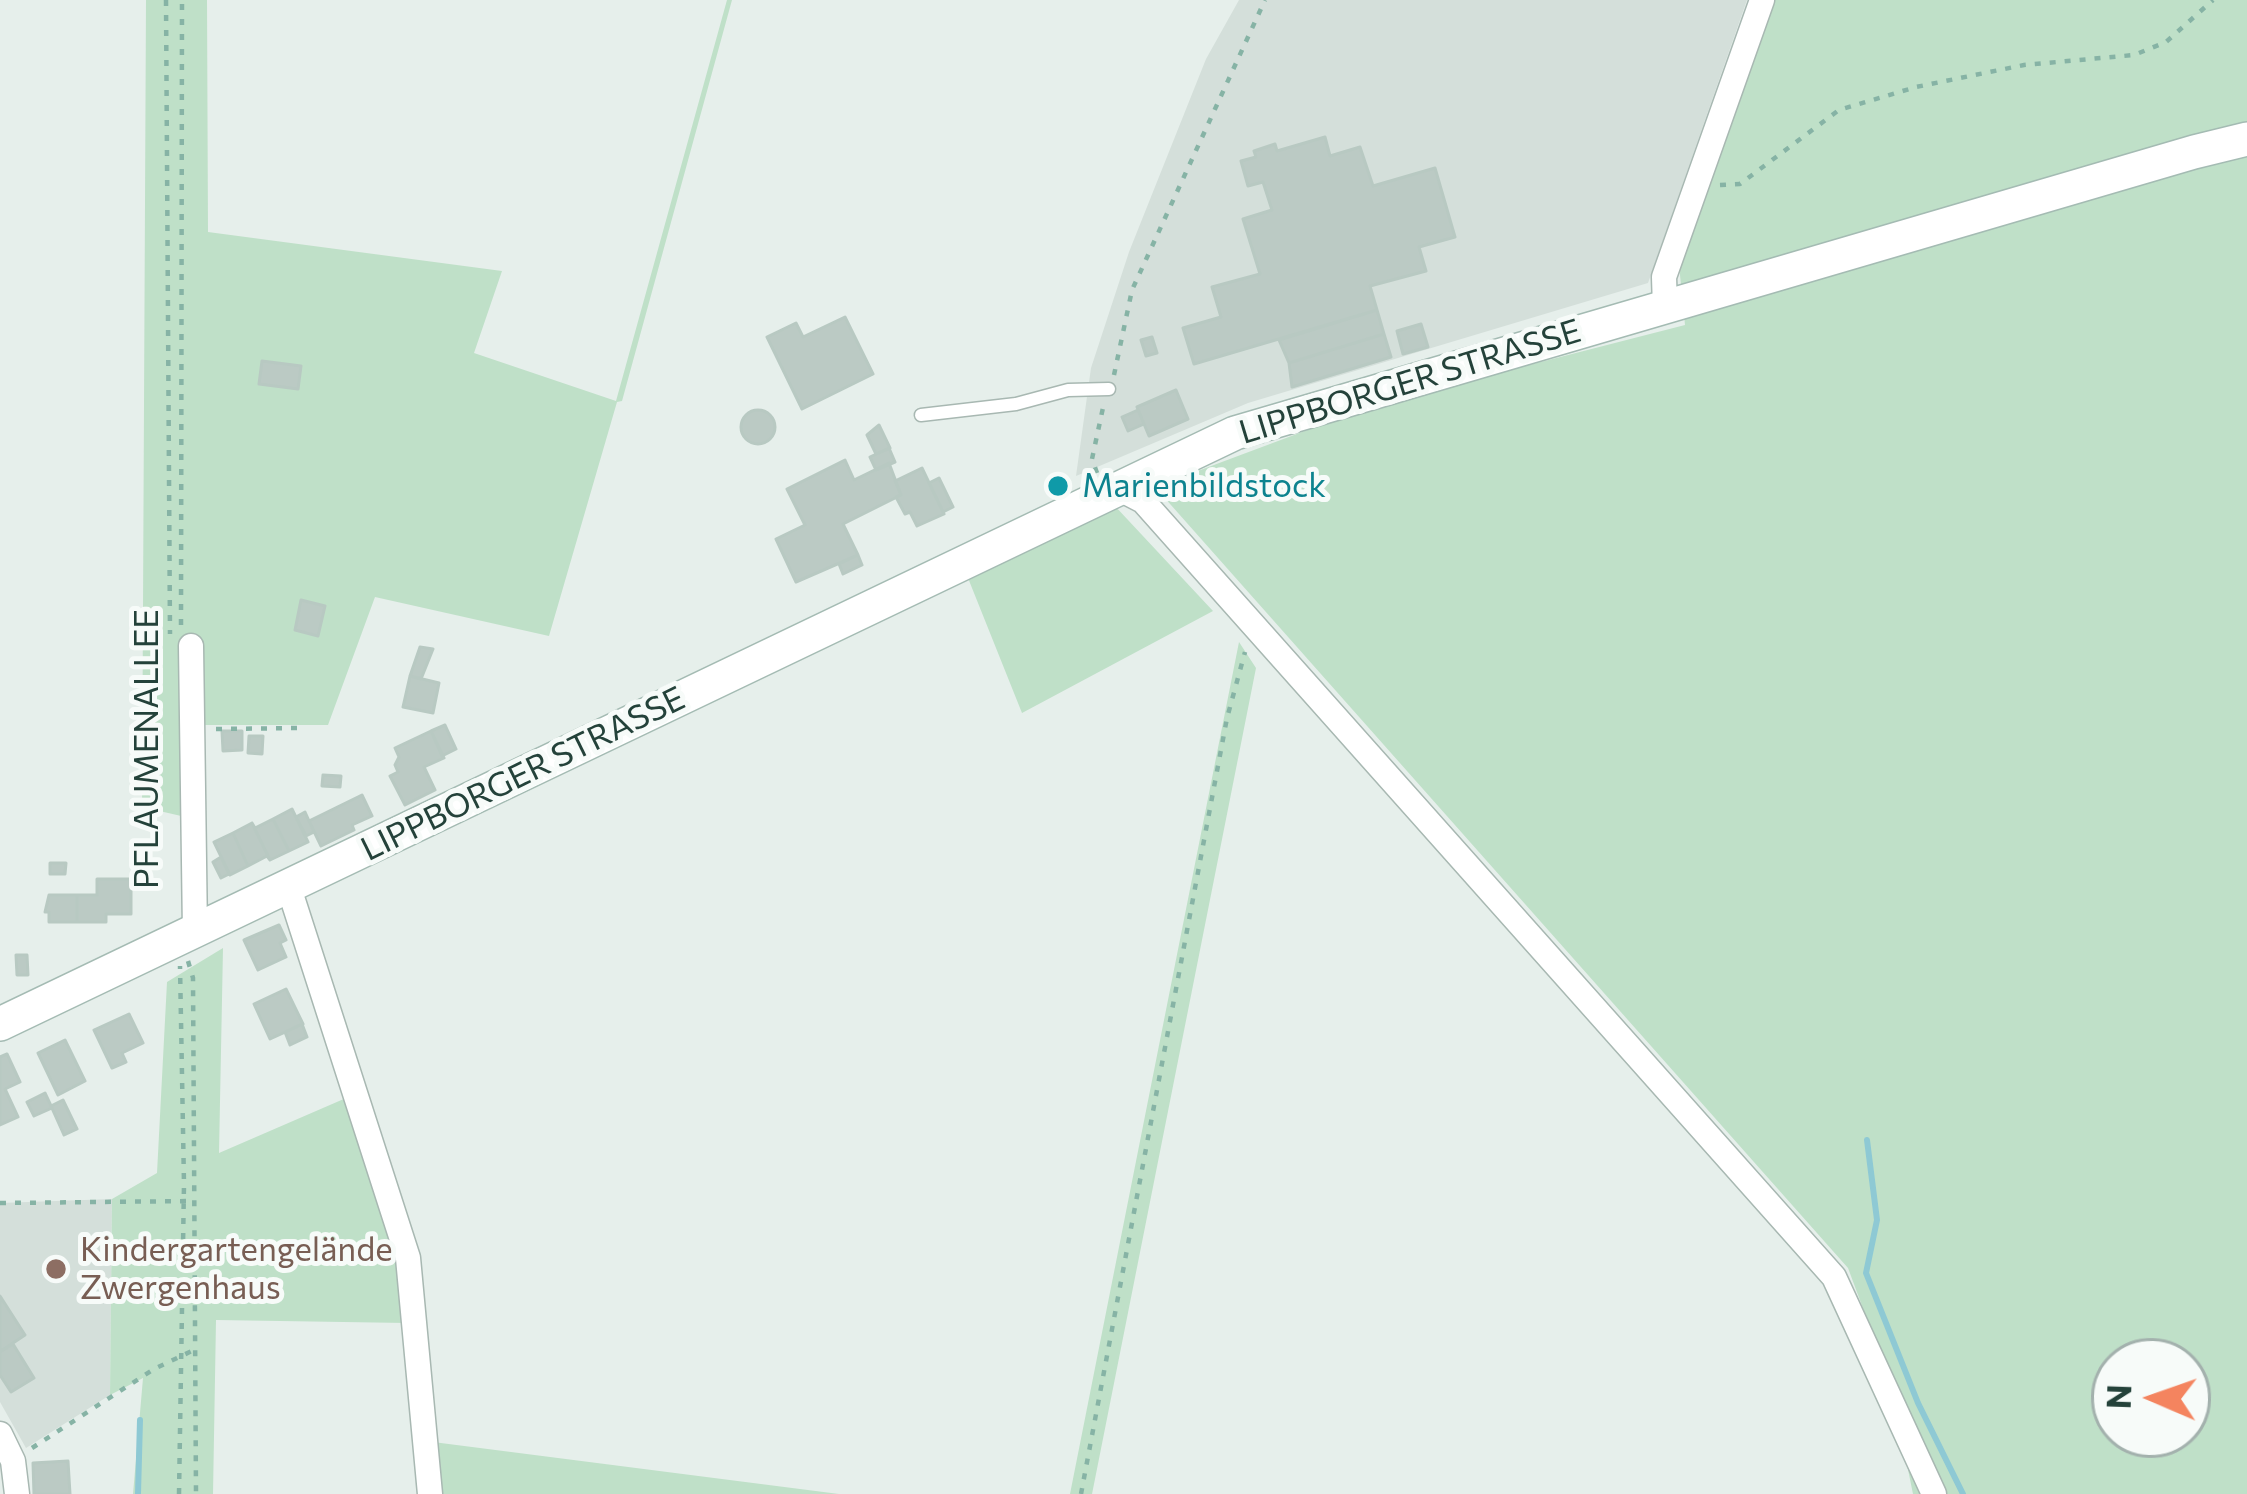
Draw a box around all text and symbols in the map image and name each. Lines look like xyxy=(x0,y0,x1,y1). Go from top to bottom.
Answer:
street label: LIPPBORGER STRASSE xyxy=(1235,311,1585,453)
place label: Marienbildstock xyxy=(1082,466,1326,506)
marker: Marienbildstock xyxy=(1045,473,1071,499)
street label: PFLAUMENALLEE xyxy=(127,609,167,889)
street label: LIPPBORGER STRASSE xyxy=(355,678,691,870)
place label: Kindergartengelände Zwergenhaus xyxy=(80,1230,393,1308)
marker: Kindergartengelände Zwergenhaus xyxy=(43,1256,69,1282)
north arrow xyxy=(2091,1338,2211,1458)
text: N xyxy=(2097,1384,2138,1410)

